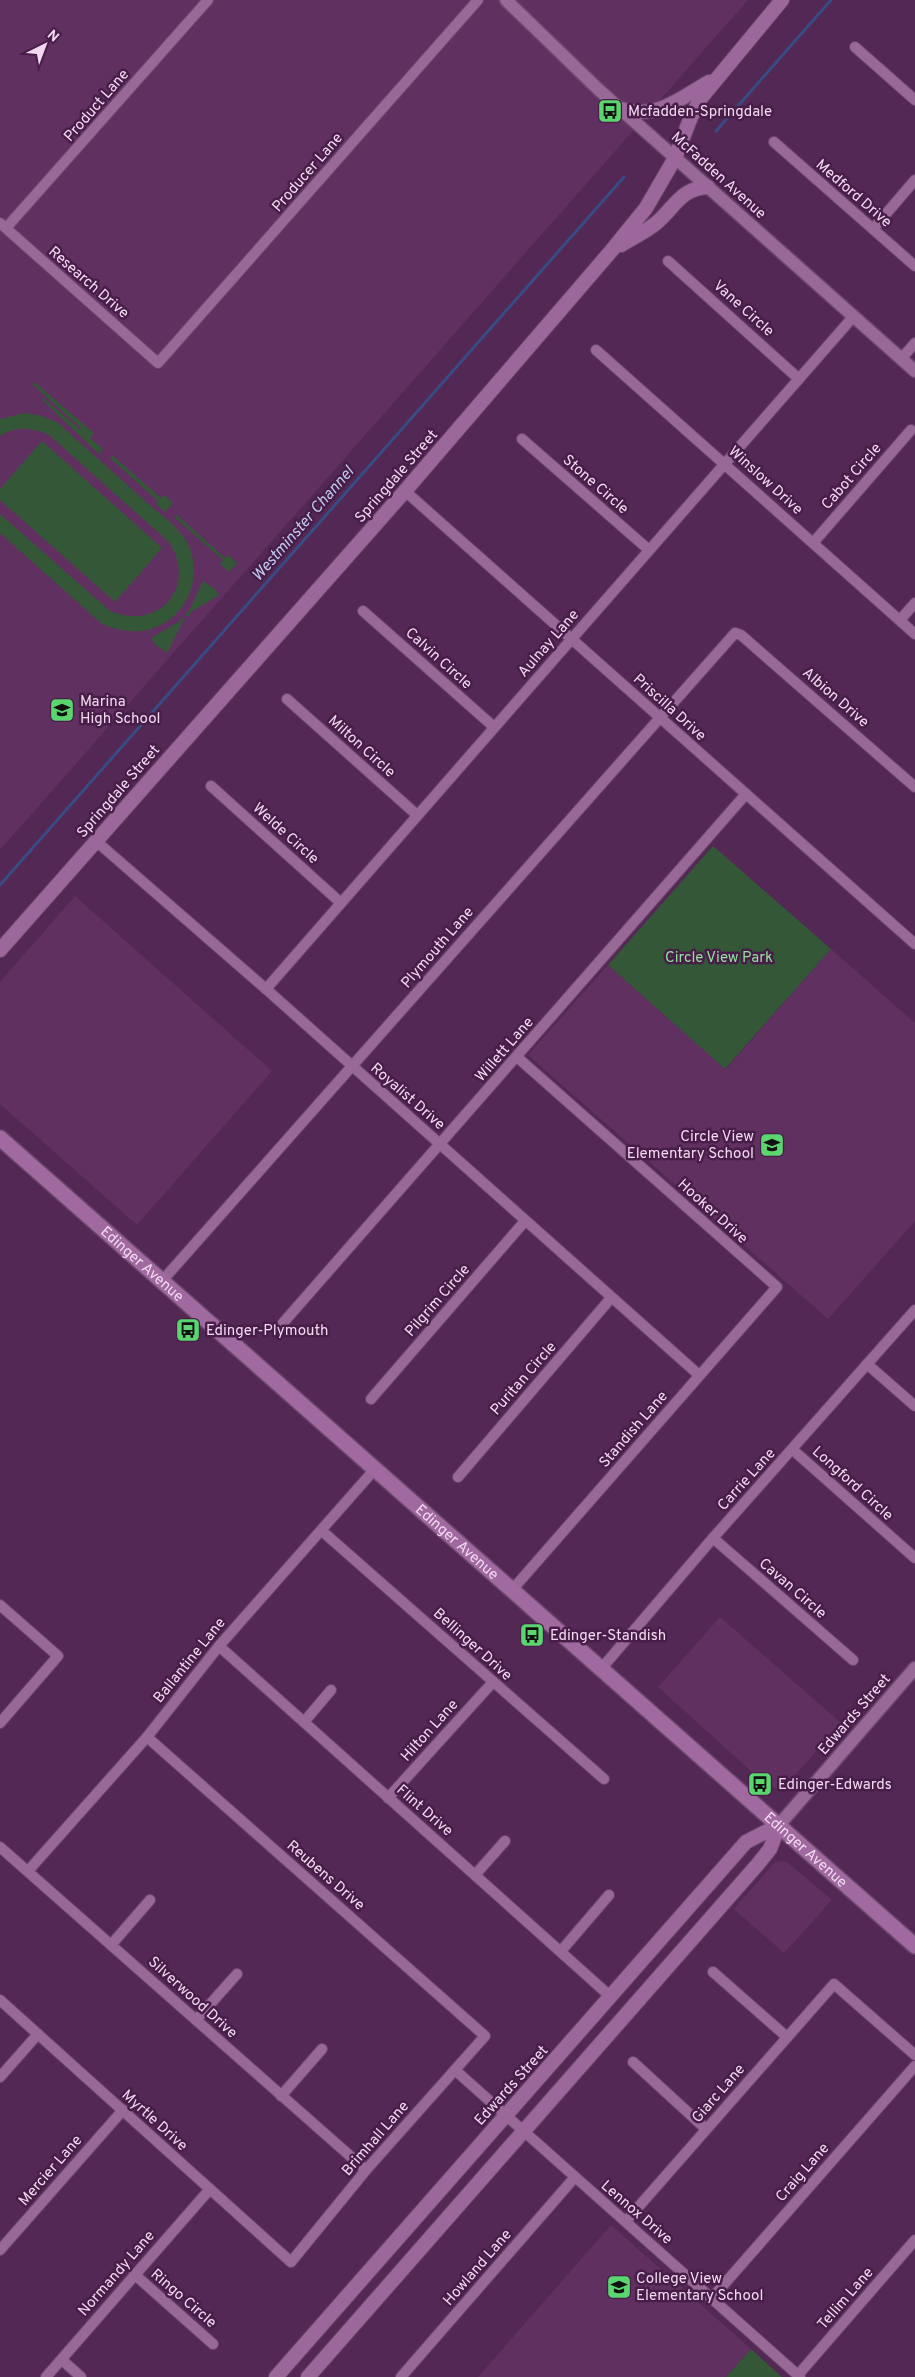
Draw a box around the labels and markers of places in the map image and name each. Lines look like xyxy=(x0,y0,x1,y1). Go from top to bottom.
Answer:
bus stop icon: Mcfadden-Springdale xyxy=(597,98,623,124)
place label: Mcfadden-Springdale xyxy=(628,103,772,122)
place label: Marina High School xyxy=(80,693,161,729)
school or university icon: Marina High School xyxy=(49,697,75,723)
place label: Circle View Elementary School xyxy=(627,1128,754,1164)
school or university icon: Circle View Elementary School xyxy=(759,1132,785,1158)
bus stop icon: Edinger-Plymouth xyxy=(175,1317,201,1343)
place label: Edinger-Plymouth xyxy=(206,1322,328,1341)
bus stop icon: Edinger-Standish xyxy=(519,1622,545,1648)
place label: Edinger-Standish xyxy=(550,1627,666,1646)
bus stop icon: Edinger-Edwards xyxy=(747,1771,773,1797)
place label: Edinger-Edwards xyxy=(778,1776,892,1795)
place label: College View Elementary School xyxy=(636,2270,763,2306)
school or university icon: College View Elementary School xyxy=(606,2274,632,2300)

